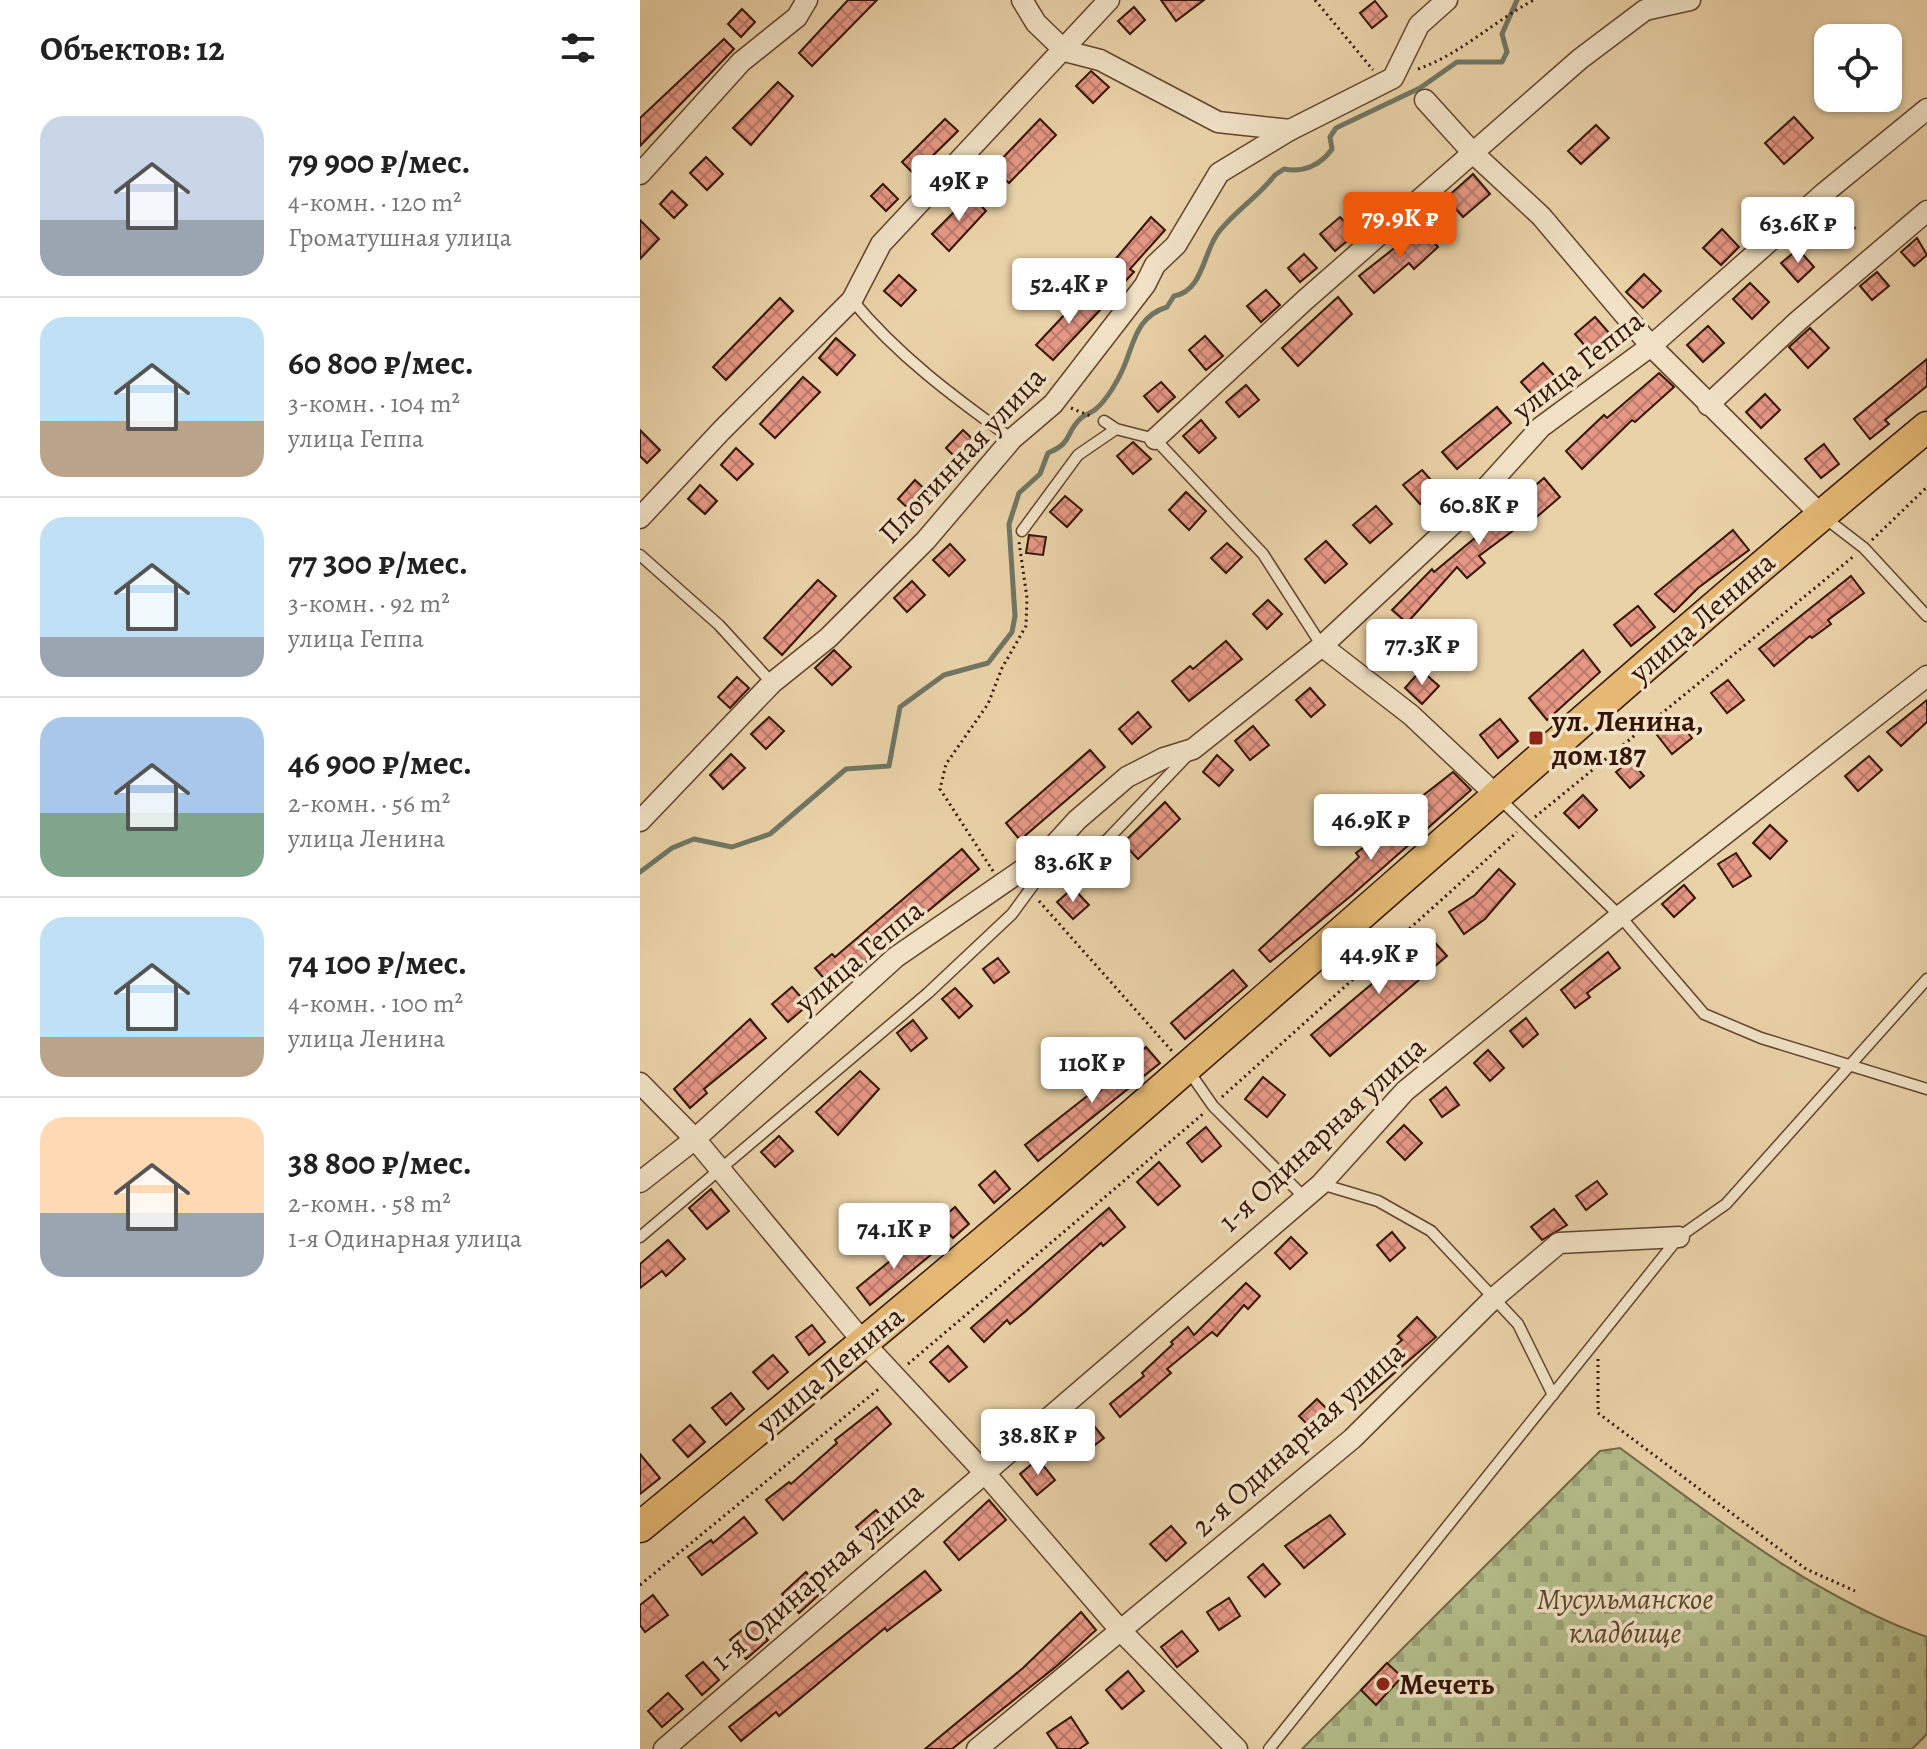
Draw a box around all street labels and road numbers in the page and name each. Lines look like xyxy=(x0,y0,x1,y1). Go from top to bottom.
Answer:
street label: улица Геппа xyxy=(1503,301,1652,430)
street label: Плотинная улица xyxy=(870,358,1055,552)
street label: улица Ленина xyxy=(1620,542,1784,692)
street label: улица Геппа xyxy=(785,890,932,1022)
street label: 1-я Одинарная улица xyxy=(1210,1027,1434,1241)
street label: улица Ленина xyxy=(747,1296,912,1444)
street label: 2-я Одинарная улица xyxy=(1183,1332,1413,1546)
street label: 1-я Одинарная улица xyxy=(702,1472,932,1680)

